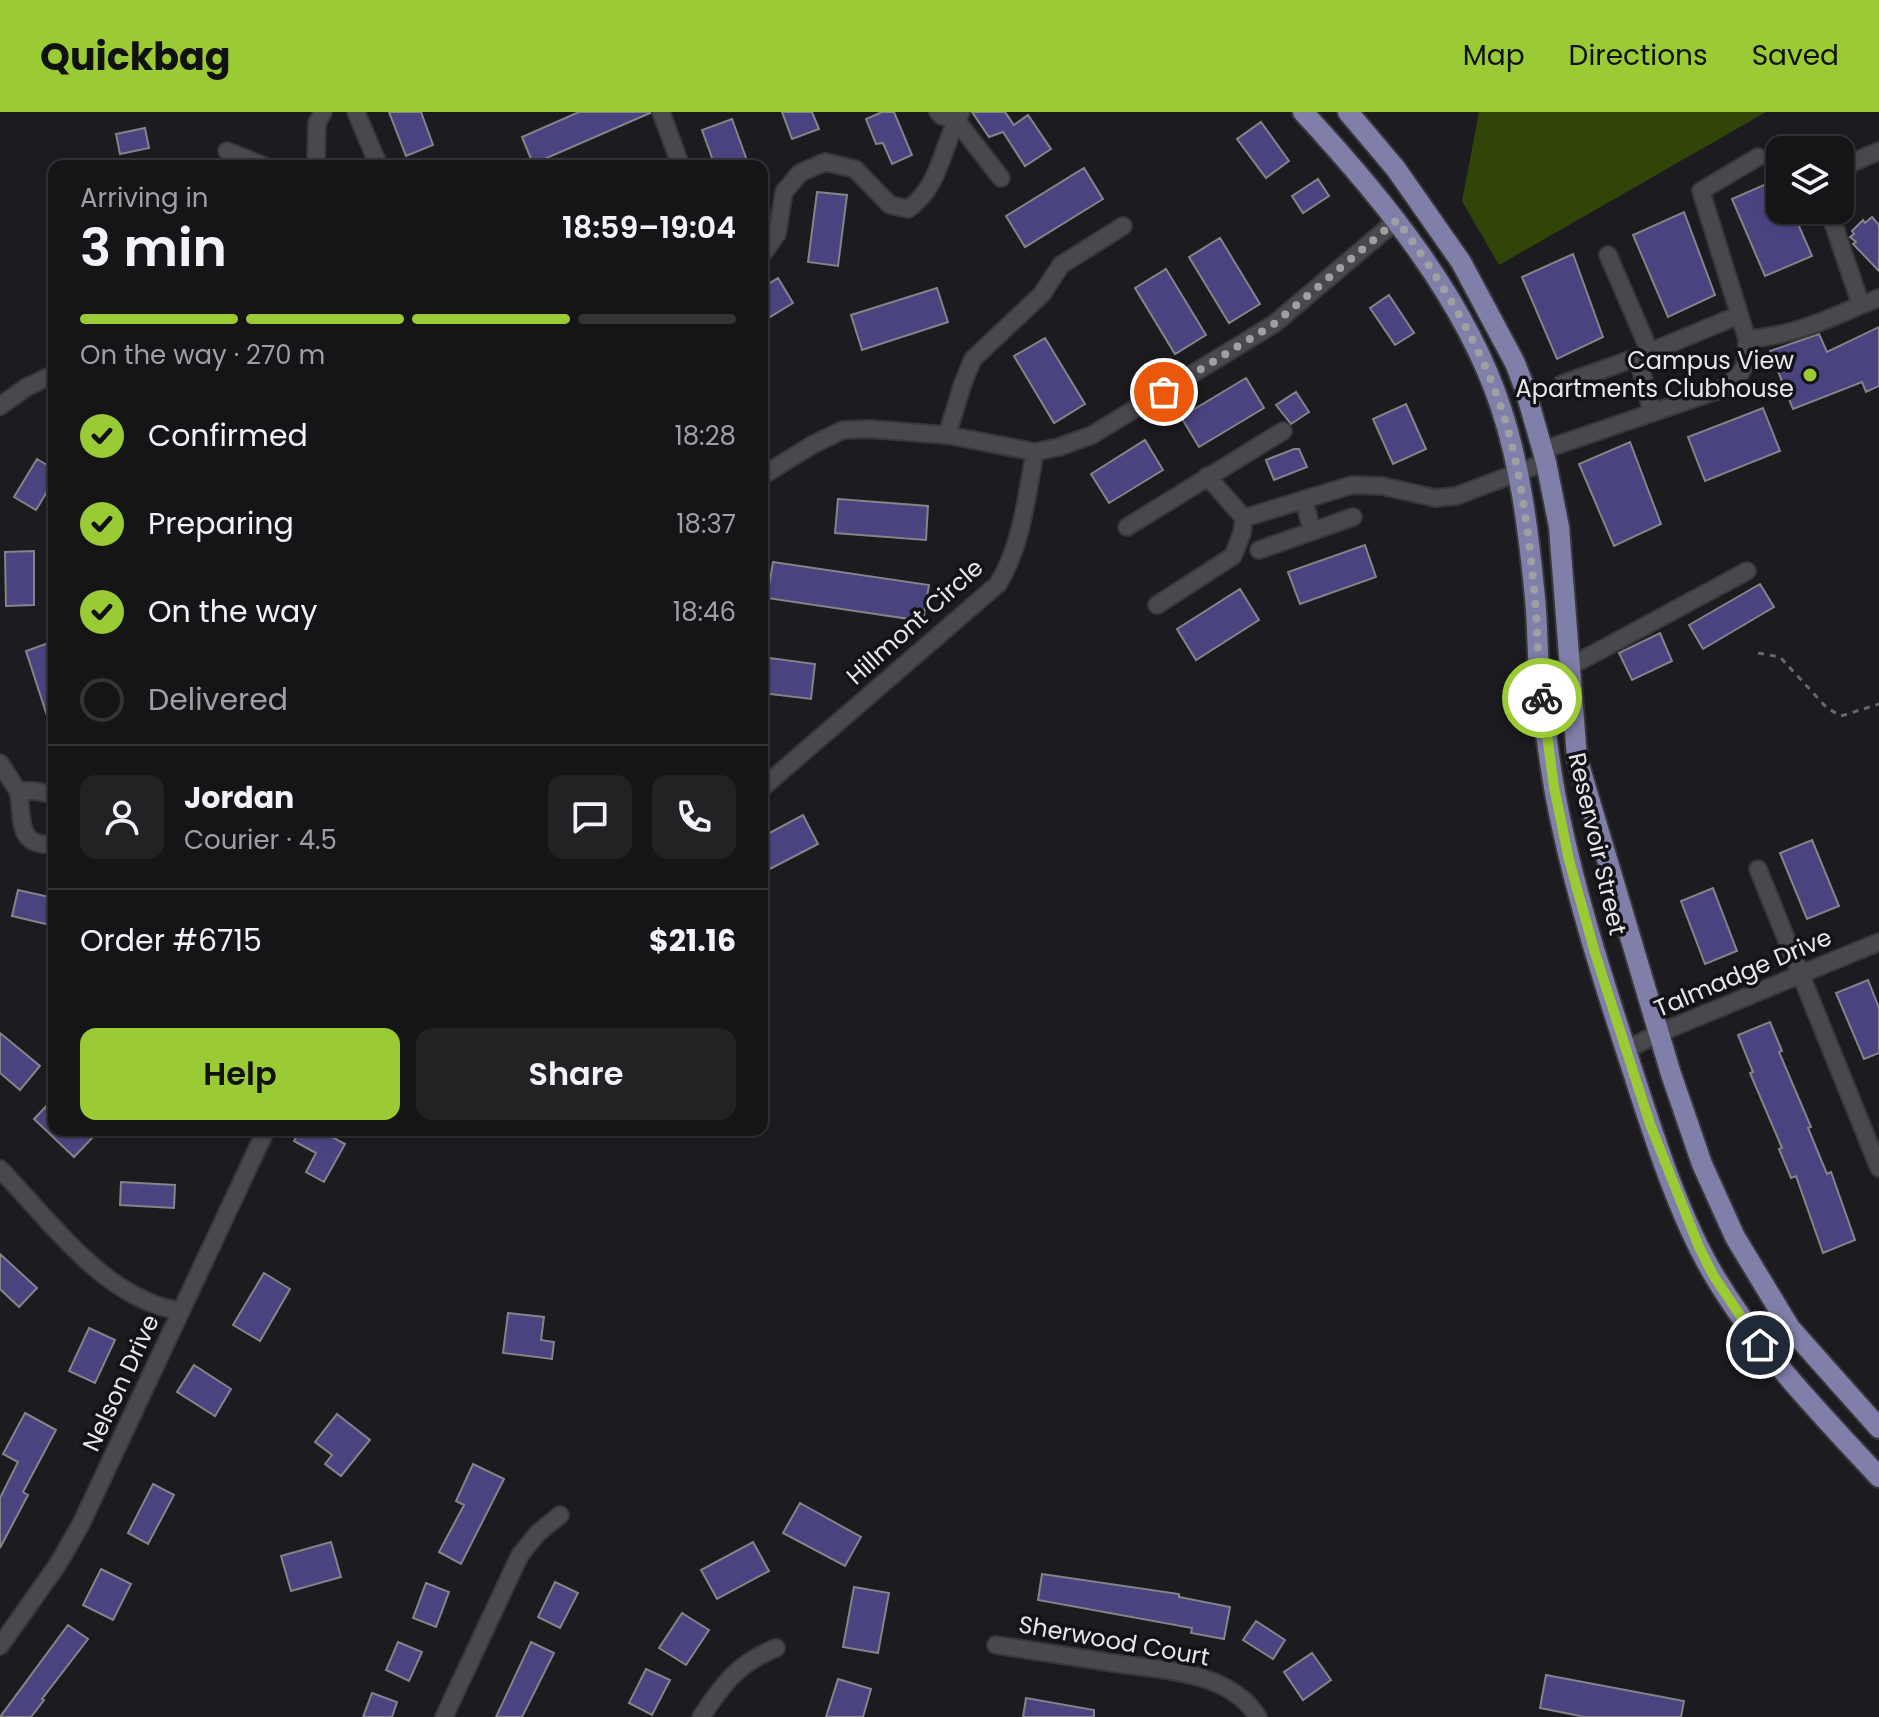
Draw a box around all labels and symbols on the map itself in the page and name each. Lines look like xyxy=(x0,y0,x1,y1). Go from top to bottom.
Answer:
place label: Campus View Apartments Clubhouse xyxy=(1516,344,1794,405)
pin xyxy=(1130,358,1198,426)
marker: Campus View Apartments Clubhouse xyxy=(1801,366,1819,384)
street label: Hillmont Circle xyxy=(839,551,990,692)
courier xyxy=(1502,658,1582,738)
street label: Reservoir Street xyxy=(1560,749,1635,938)
street label: Talmadge Drive xyxy=(1649,920,1837,1025)
street label: Nelson Drive xyxy=(74,1309,167,1457)
pin xyxy=(1726,1311,1794,1379)
street label: Sherwood Court xyxy=(1016,1607,1212,1674)

